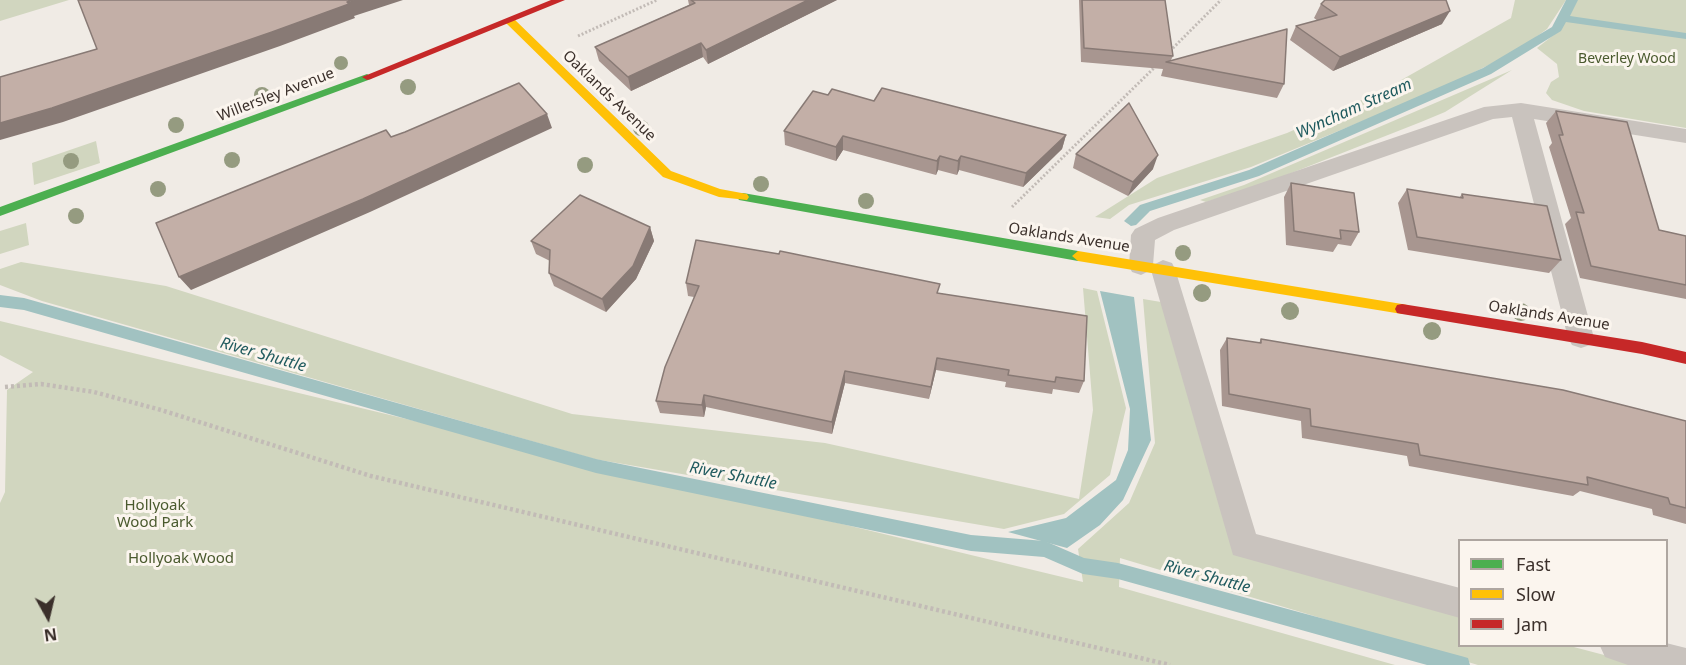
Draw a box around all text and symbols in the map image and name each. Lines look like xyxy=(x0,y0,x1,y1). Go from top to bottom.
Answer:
street label: Oaklands Avenue xyxy=(559,47,659,145)
park label: Beverley Wood xyxy=(1578,51,1676,67)
street label: Willersley Avenue xyxy=(215,64,337,126)
water label: Wyncham Stream xyxy=(1293,75,1415,143)
street label: Oaklands Avenue xyxy=(1007,220,1131,256)
street label: Oaklands Avenue xyxy=(1487,298,1611,334)
water label: River Shuttle xyxy=(218,334,308,376)
water label: River Shuttle xyxy=(688,458,778,494)
park label: Hollyoak Wood Park xyxy=(117,497,193,532)
legend xyxy=(1458,539,1668,647)
park label: Hollyoak Wood xyxy=(128,550,234,568)
text: Fast xyxy=(1516,552,1551,576)
water label: River Shuttle xyxy=(1162,556,1252,598)
text: Slow xyxy=(1516,582,1555,606)
north arrow xyxy=(18,587,78,647)
text: Jam xyxy=(1516,612,1548,636)
text: N xyxy=(43,623,58,647)

